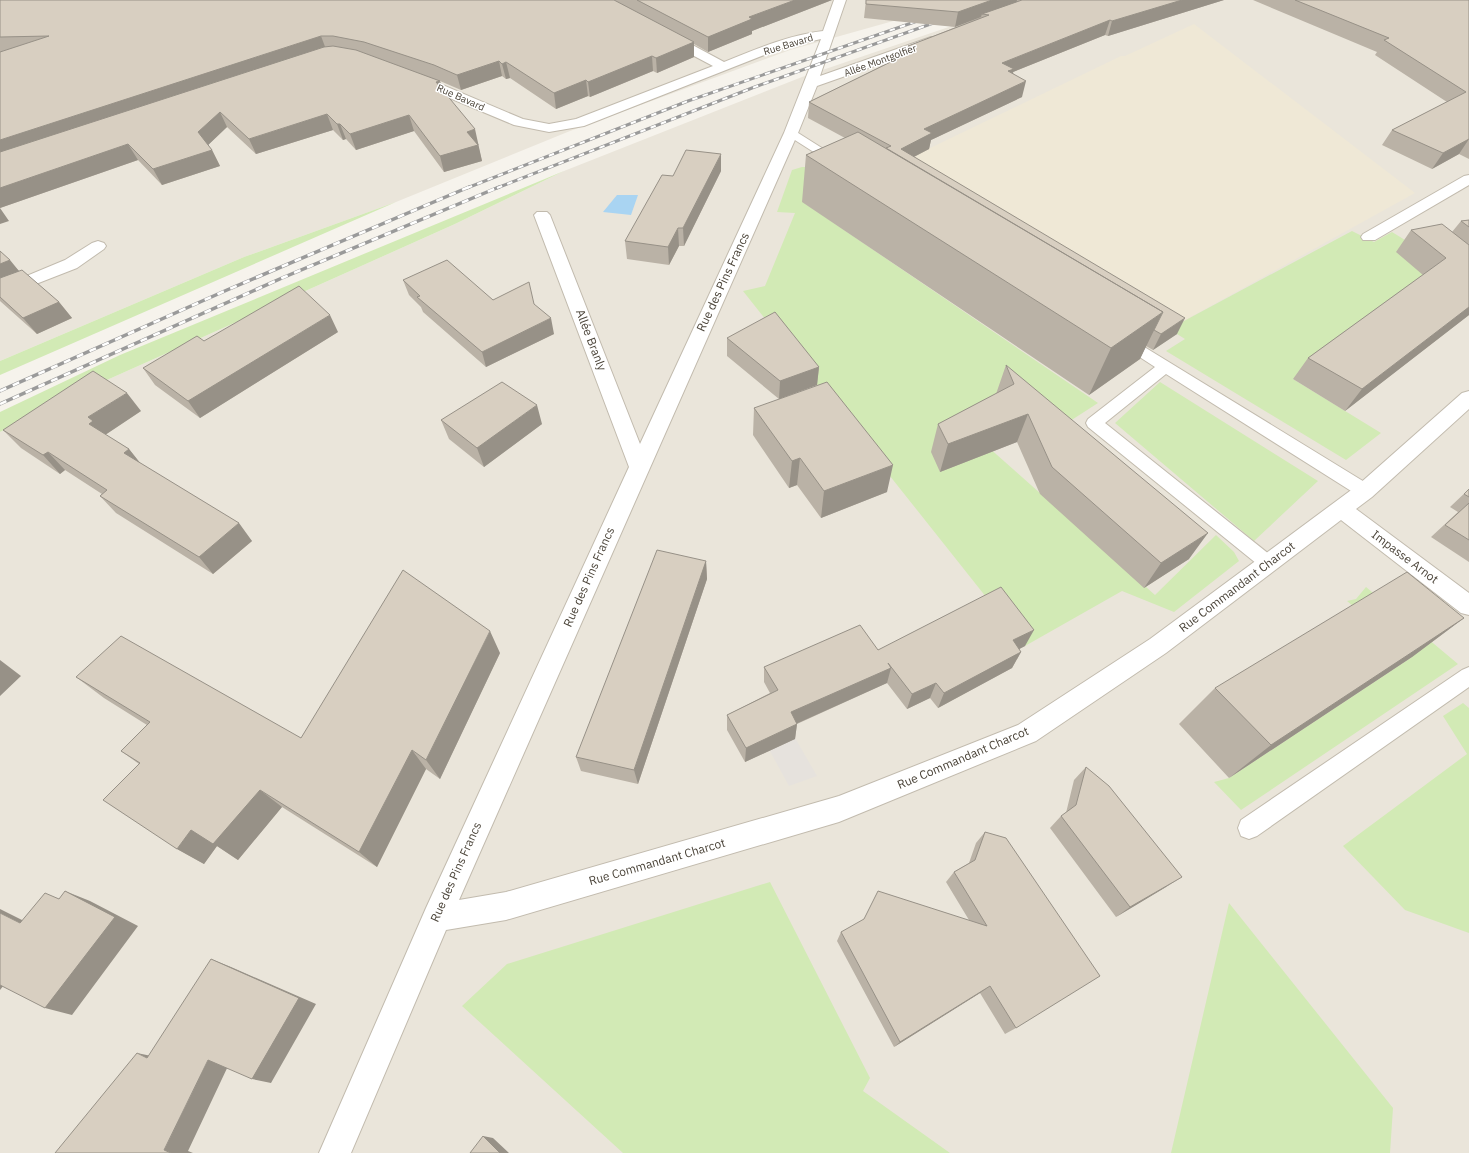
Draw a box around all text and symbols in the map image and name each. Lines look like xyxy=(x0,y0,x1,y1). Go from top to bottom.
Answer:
street label: Rue Bavard xyxy=(762,31,815,58)
street label: Allée Montgolfier xyxy=(842,41,919,80)
street label: Rue Bavard xyxy=(435,81,487,114)
street label: Rue des Pins Francs xyxy=(693,230,752,334)
street label: Allée Branly xyxy=(573,307,610,373)
street label: Rue des Pins Francs xyxy=(560,524,617,629)
street label: Impasse Arnot xyxy=(1369,527,1442,587)
street label: Rue Commandant Charcot xyxy=(1176,538,1298,635)
street label: Rue Commandant Charcot xyxy=(895,723,1031,792)
street label: Rue des Pins Francs xyxy=(427,819,484,924)
street label: Rue Commandant Charcot xyxy=(587,835,727,888)

